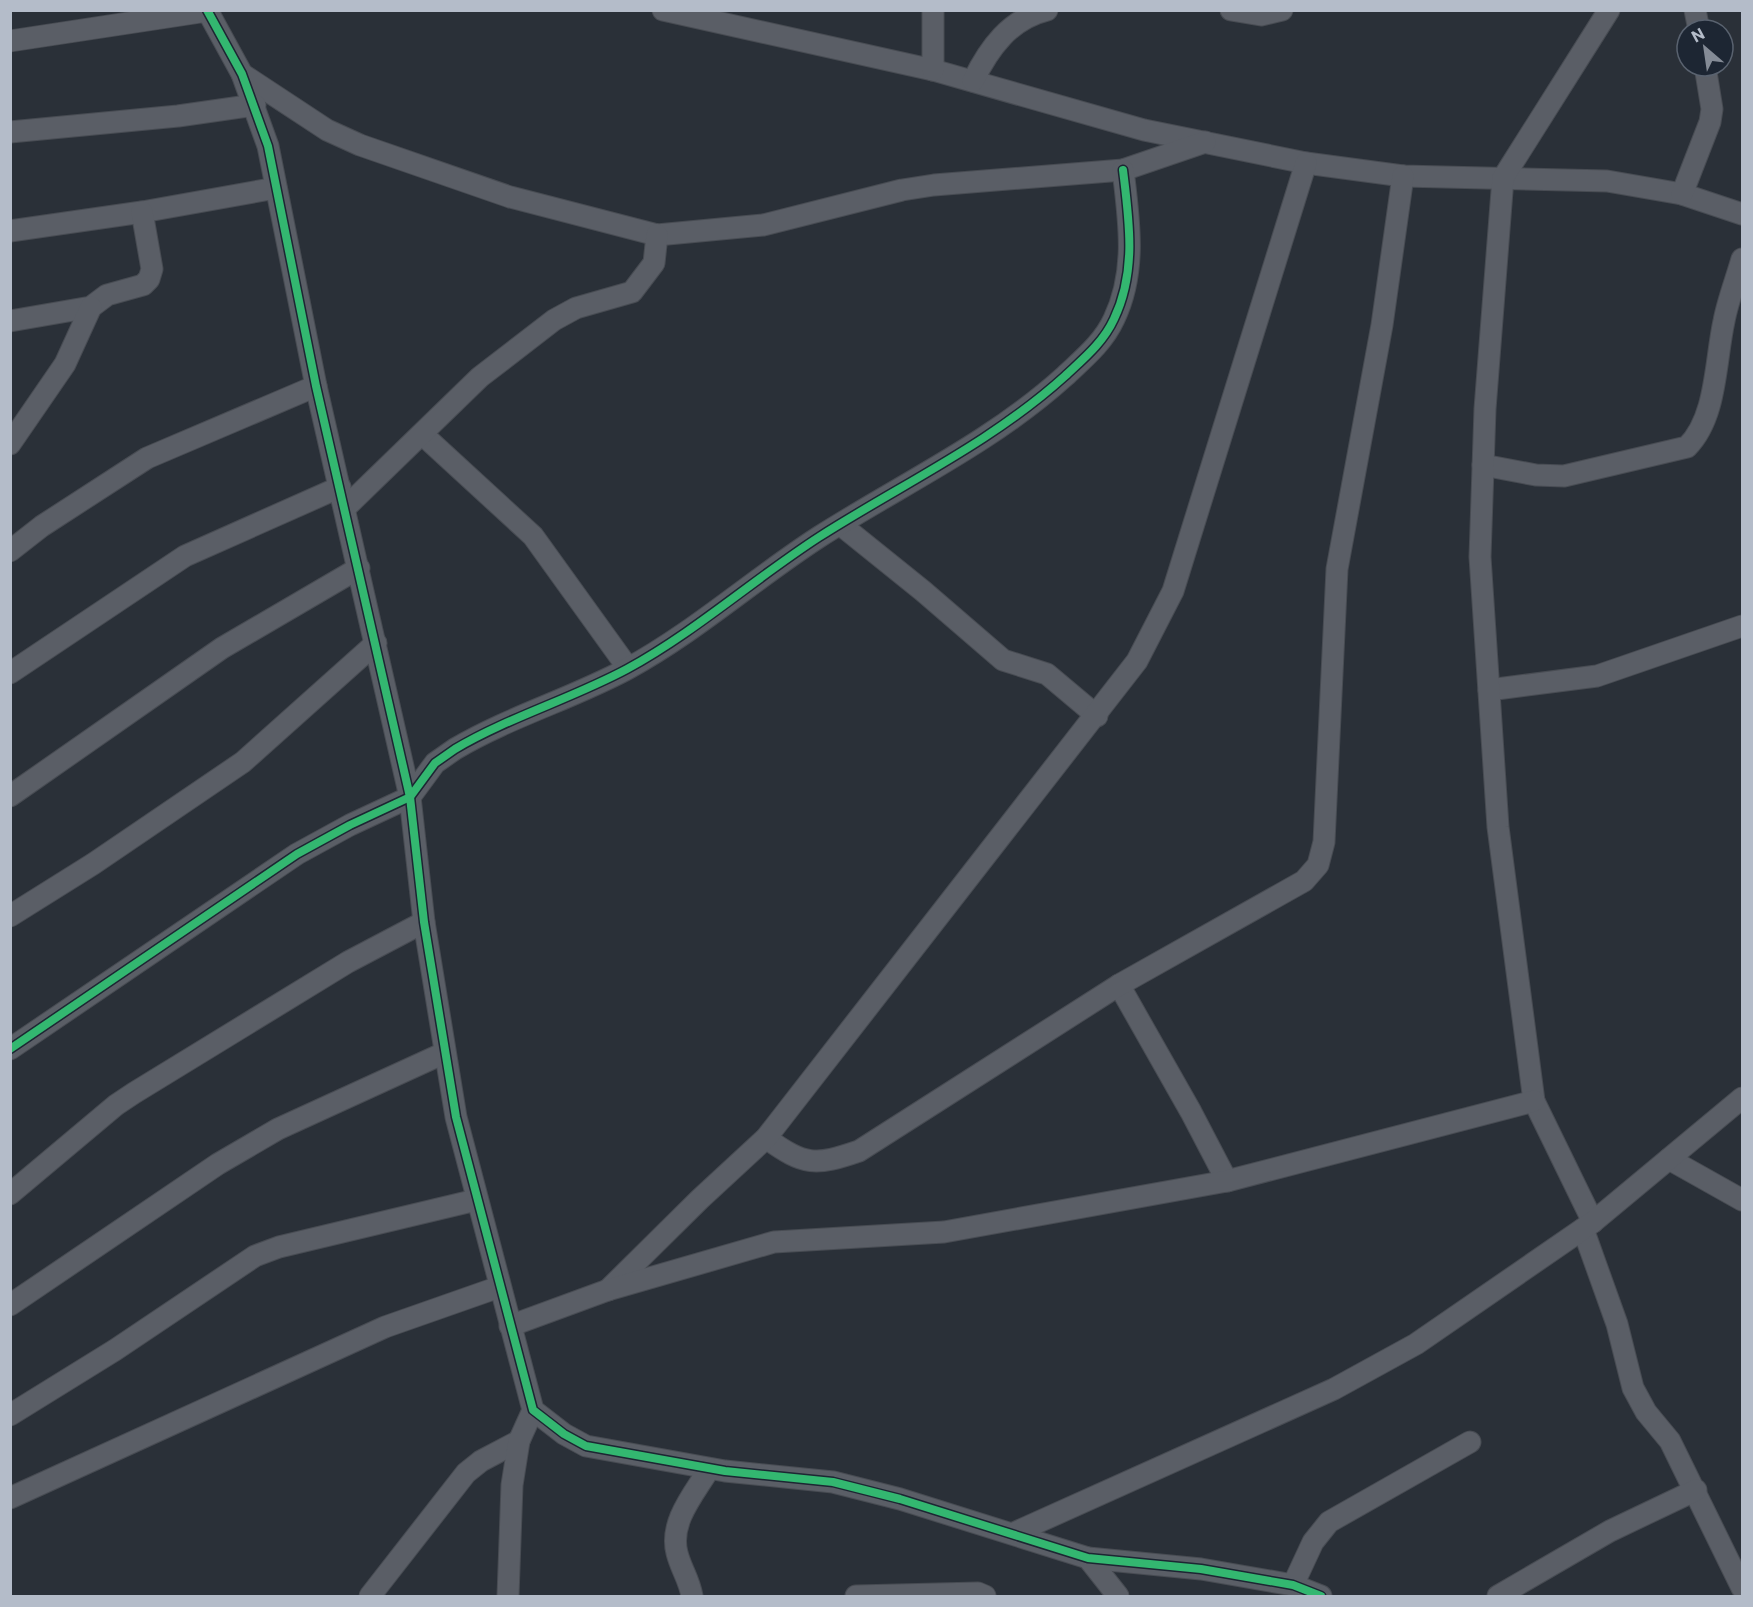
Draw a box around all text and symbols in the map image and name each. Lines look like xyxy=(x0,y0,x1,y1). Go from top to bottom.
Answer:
north arrow xyxy=(1675,18,1735,78)
text: N xyxy=(1688,23,1707,46)

